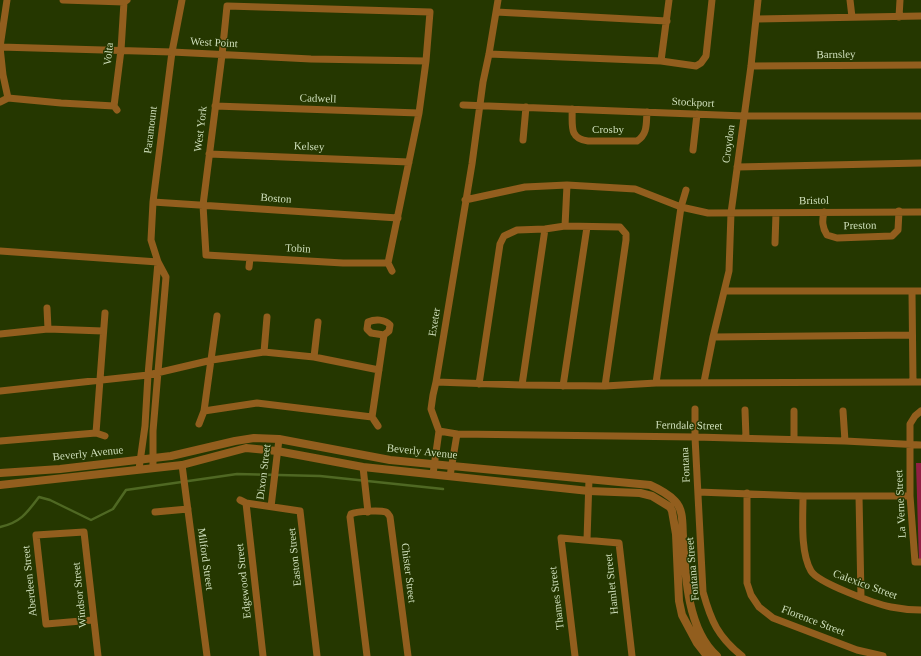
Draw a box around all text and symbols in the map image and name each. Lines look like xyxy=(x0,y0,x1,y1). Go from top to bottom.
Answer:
street label: West Point xyxy=(190,35,238,51)
street label: Volta xyxy=(101,42,117,66)
street label: Barnsley xyxy=(816,48,856,62)
street label: Cadwell xyxy=(299,92,337,106)
street label: Stockport xyxy=(671,95,715,111)
street label: West York xyxy=(192,105,210,153)
street label: Paramount xyxy=(142,106,160,154)
street label: Crosby xyxy=(592,123,624,137)
street label: Croydon xyxy=(720,124,738,164)
street label: Kelsey xyxy=(294,140,324,154)
street label: Boston xyxy=(260,191,292,207)
street label: Bristol xyxy=(799,194,829,208)
street label: Preston xyxy=(843,219,877,233)
street label: Tobin xyxy=(285,242,311,256)
street label: Exeter xyxy=(426,307,444,337)
street label: Ferndale Street xyxy=(655,419,723,433)
street label: Beverly Avenue xyxy=(386,442,458,462)
street label: Dixon Street xyxy=(254,443,274,501)
street label: Beverly Avenue xyxy=(52,444,124,464)
street label: Fontana xyxy=(678,447,694,483)
street label: La Verne Street xyxy=(893,469,909,539)
street label: Milford Street xyxy=(194,527,216,591)
street label: Easton Street xyxy=(285,527,305,587)
street label: Fontana Street xyxy=(684,537,702,601)
street label: Chister Street xyxy=(398,542,418,604)
street label: Edgewood Street xyxy=(233,543,255,619)
street label: Aberdeen Street xyxy=(20,545,40,617)
street label: Hamlet Street xyxy=(602,553,622,615)
street label: Windsor Street xyxy=(70,562,90,628)
street label: Thames Street xyxy=(547,566,567,630)
street label: Calexico Street xyxy=(831,567,899,603)
street label: Florence Street xyxy=(779,603,847,639)

